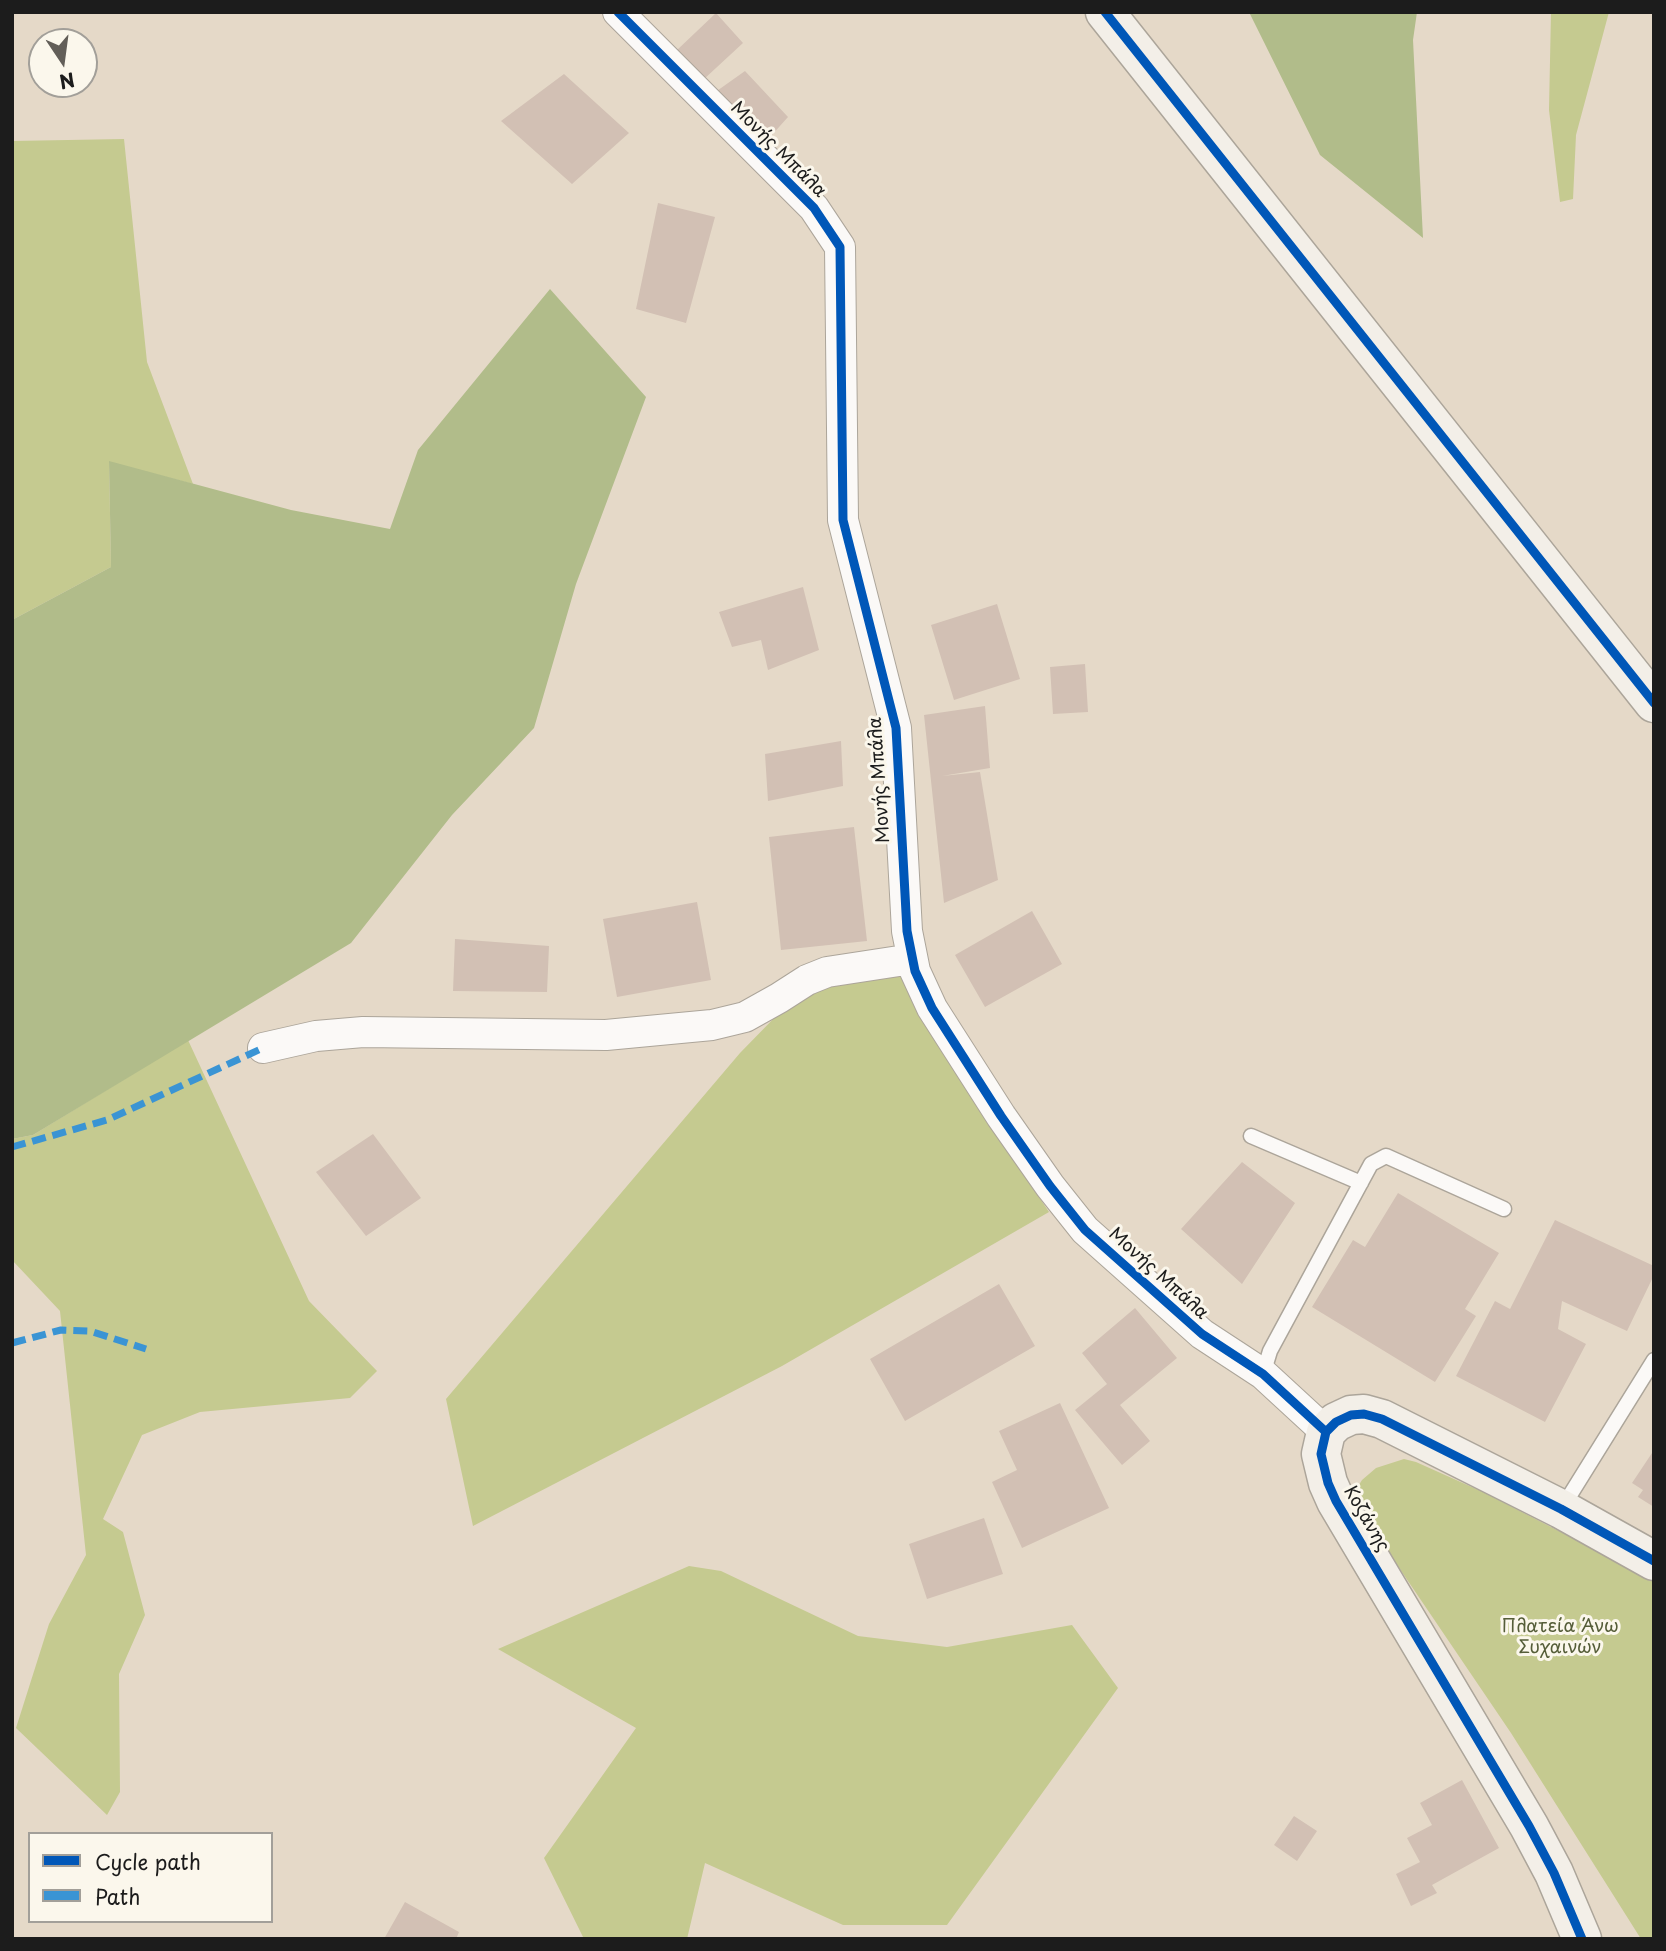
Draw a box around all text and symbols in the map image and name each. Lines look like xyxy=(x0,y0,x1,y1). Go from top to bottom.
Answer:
north arrow xyxy=(28,28,98,98)
text: N xyxy=(57,66,78,97)
street label: Μονής Μπάλα xyxy=(726,98,830,202)
street label: Μονής Μπάλα xyxy=(865,716,895,844)
street label: Μονής Μπάλα xyxy=(1104,1224,1212,1324)
street label: Κοζάνης xyxy=(1338,1482,1394,1556)
park label: Πλατεία Άνω Συχαινών xyxy=(1501,1616,1619,1658)
legend xyxy=(28,1832,273,1923)
text: Cycle path xyxy=(95,1845,201,1877)
text: Path xyxy=(95,1880,140,1912)

